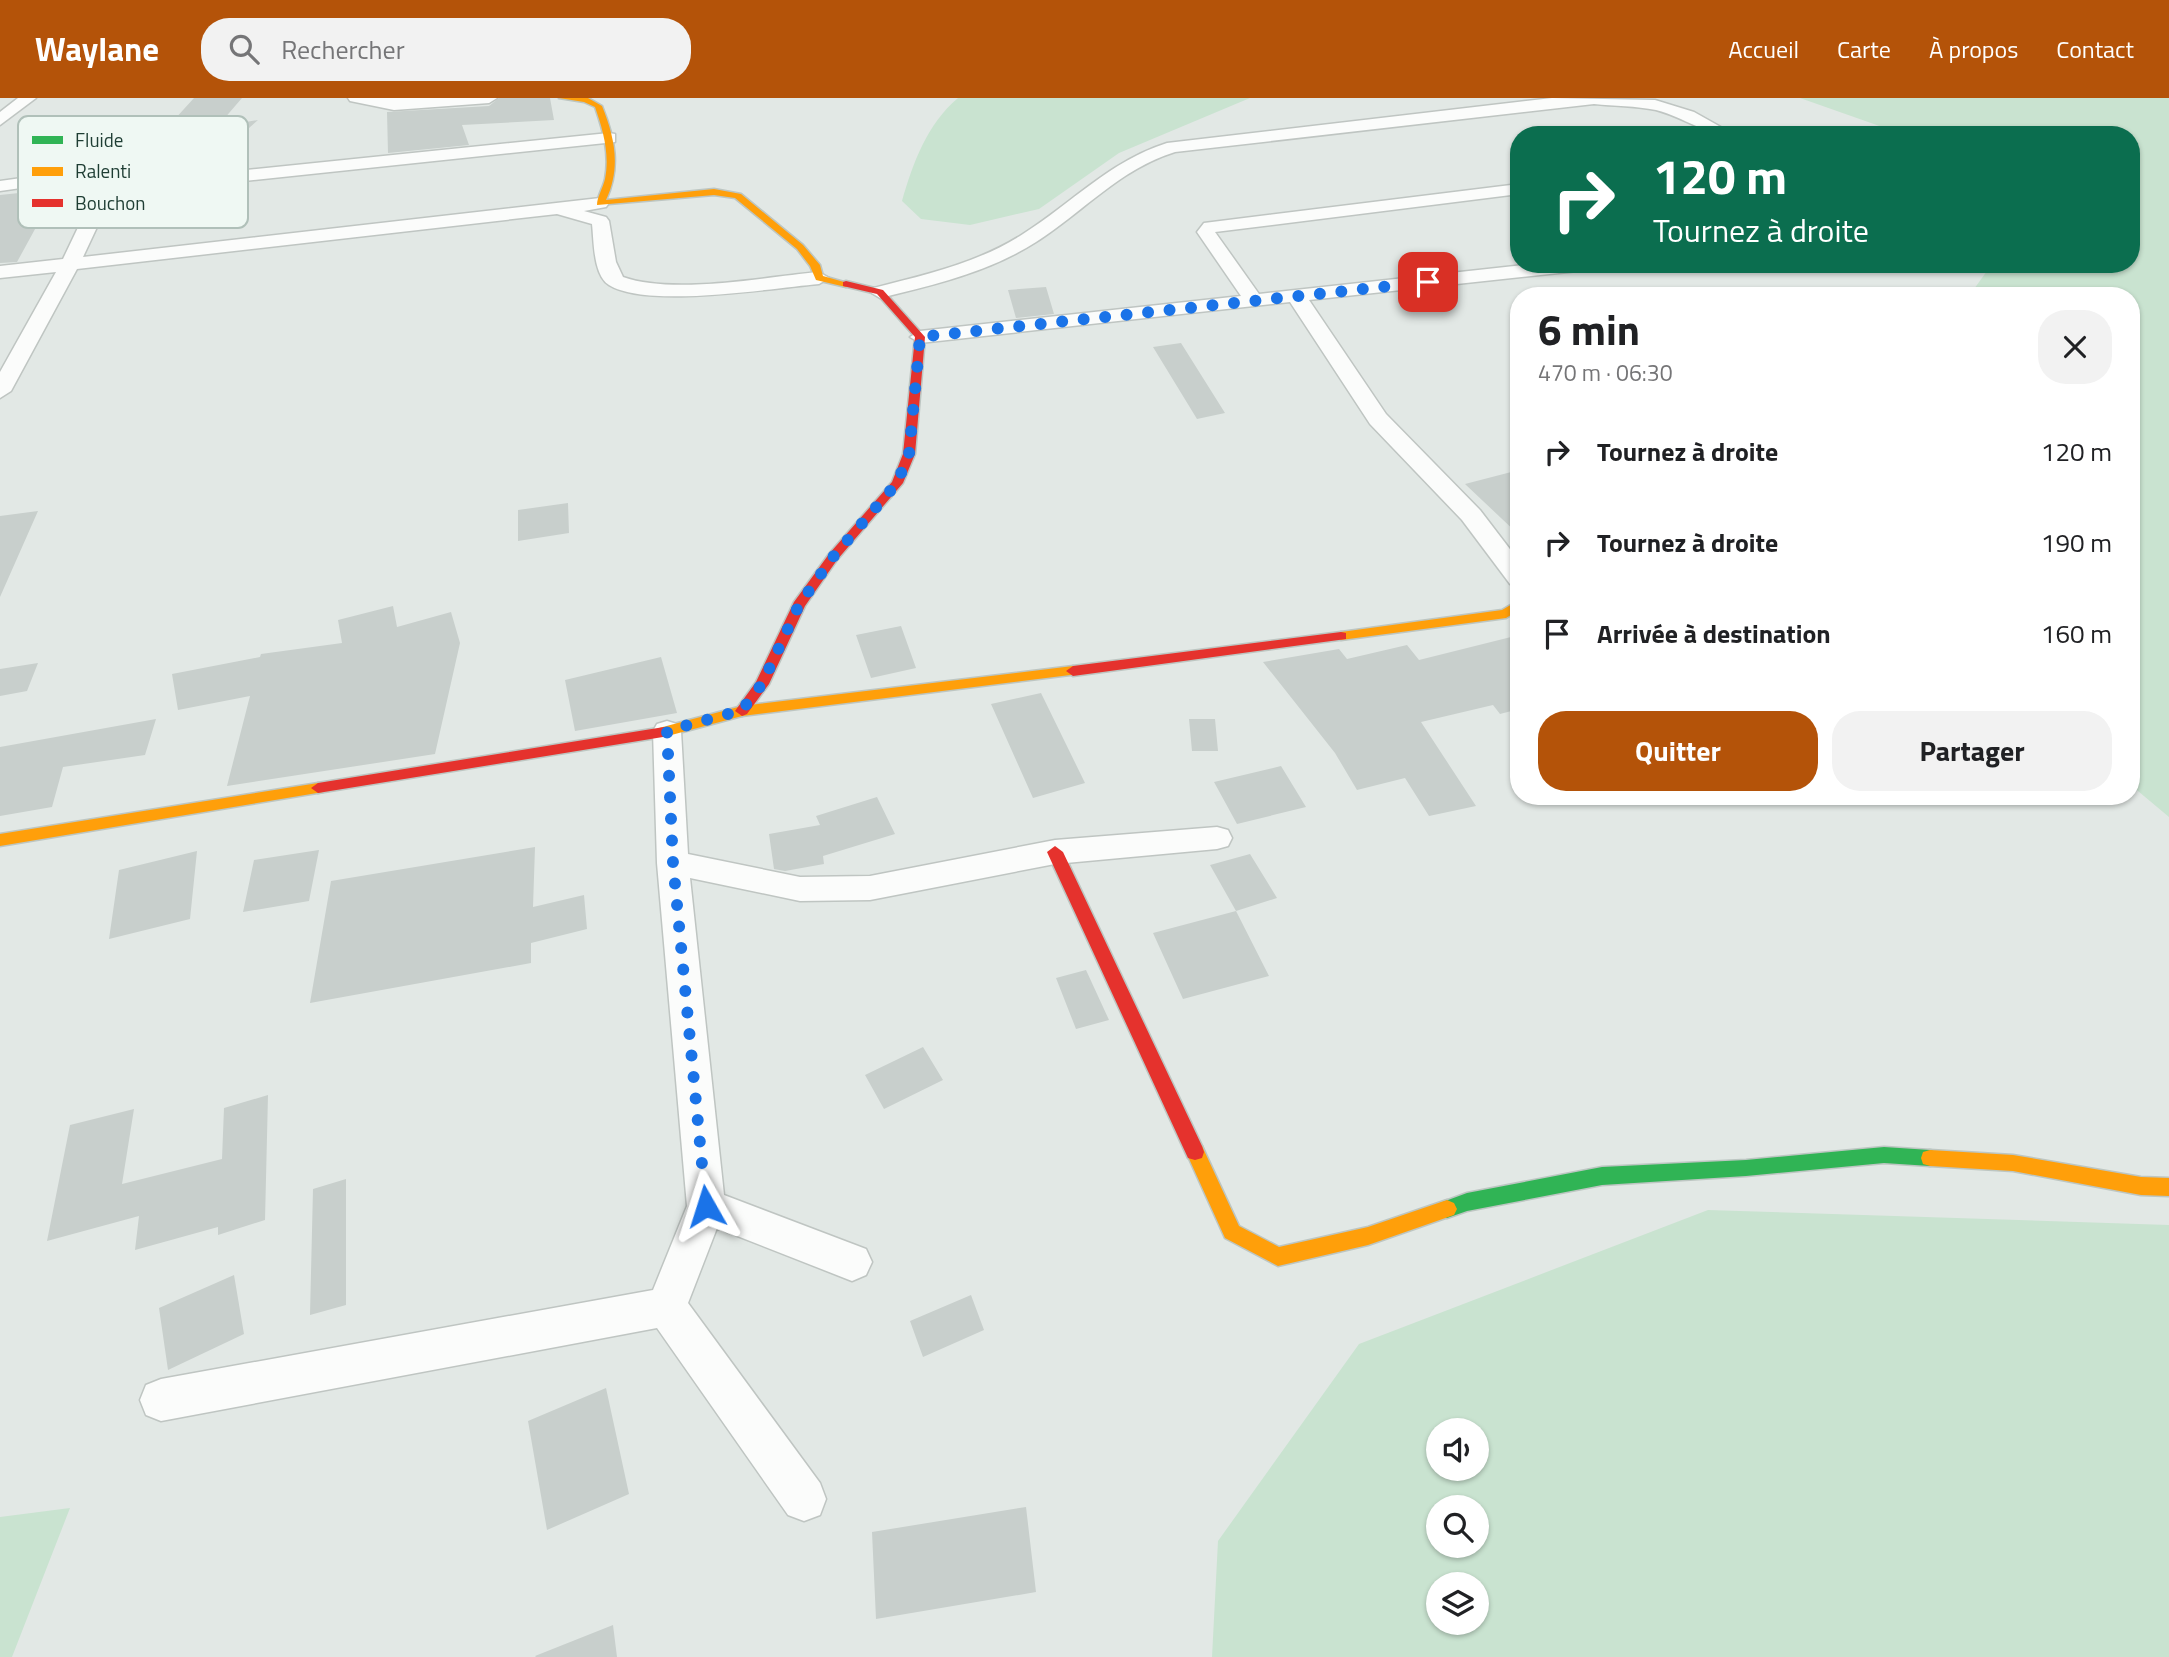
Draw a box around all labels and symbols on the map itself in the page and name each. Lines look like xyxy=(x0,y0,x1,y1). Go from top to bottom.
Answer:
legend xyxy=(18,116,248,228)
text: Fluide xyxy=(75,125,123,154)
text: Ralenti xyxy=(75,156,131,185)
text: Bouchon xyxy=(75,188,146,217)
pin xyxy=(1398,252,1458,312)
position arrow xyxy=(669,1169,743,1243)

